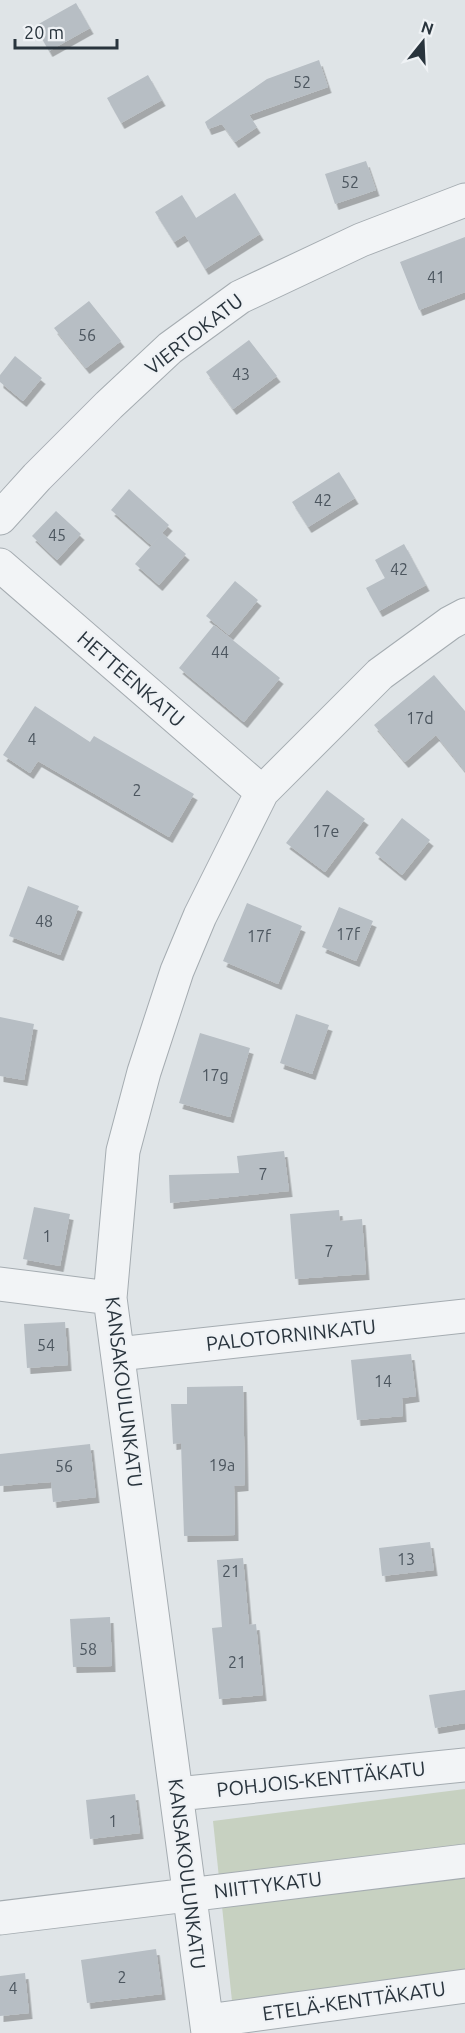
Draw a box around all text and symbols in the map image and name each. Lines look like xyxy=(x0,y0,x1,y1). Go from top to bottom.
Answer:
scale bar xyxy=(15,12,117,50)
north arrow xyxy=(393,12,453,72)
text: N xyxy=(419,17,436,38)
text: 20 m xyxy=(24,22,64,42)
house number: 52 xyxy=(293,73,311,91)
house number: 52 xyxy=(341,173,359,191)
house number: 41 xyxy=(427,268,445,286)
street label: VIERTOKATU xyxy=(140,288,247,379)
house number: 56 xyxy=(78,326,96,344)
house number: 43 xyxy=(232,365,250,383)
house number: 42 xyxy=(314,491,332,509)
house number: 45 xyxy=(48,526,66,544)
house number: 42 xyxy=(390,560,408,578)
street label: HETTEENKATU xyxy=(73,626,189,731)
house number: 44 xyxy=(211,643,229,661)
house number: 17d xyxy=(406,709,434,727)
house number: 4 xyxy=(27,730,37,748)
house number: 2 xyxy=(132,781,142,799)
house number: 17e xyxy=(313,822,339,840)
house number: 48 xyxy=(35,912,53,930)
house number: 17f xyxy=(336,925,361,943)
house number: 17f xyxy=(247,927,272,945)
house number: 17g xyxy=(201,1066,229,1084)
house number: 7 xyxy=(258,1165,268,1183)
house number: 1 xyxy=(42,1227,52,1245)
house number: 7 xyxy=(324,1242,334,1260)
street label: KANSAKOULUNKATU xyxy=(101,1295,148,1489)
street label: PALOTORNINKATU xyxy=(205,1314,377,1355)
house number: 54 xyxy=(37,1336,55,1354)
house number: 14 xyxy=(374,1372,392,1390)
house number: 19a xyxy=(209,1456,235,1474)
house number: 56 xyxy=(55,1457,73,1475)
house number: 13 xyxy=(397,1550,415,1568)
house number: 21 xyxy=(222,1562,240,1580)
house number: 58 xyxy=(79,1640,97,1658)
house number: 21 xyxy=(228,1653,246,1671)
street label: POHJOIS-KENTTÄKATU xyxy=(215,1756,427,1801)
street label: KANSAKOULUNKATU xyxy=(164,1777,211,1971)
house number: 1 xyxy=(108,1812,118,1830)
street label: NIITTYKATU xyxy=(212,1866,323,1903)
house number: 2 xyxy=(117,1968,127,1986)
street label: ETELÄ-KENTTÄKATU xyxy=(261,1976,447,2025)
house number: 4 xyxy=(8,1979,18,1997)

